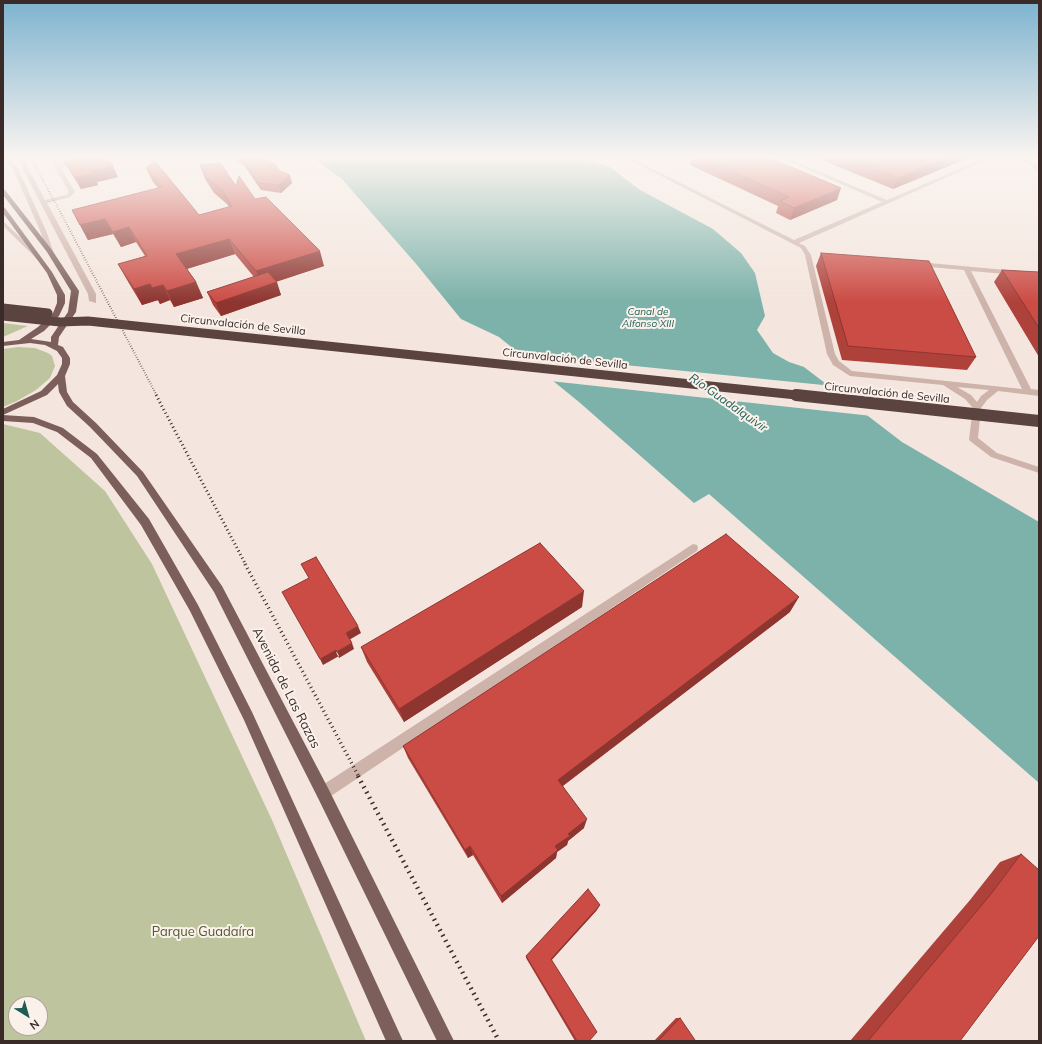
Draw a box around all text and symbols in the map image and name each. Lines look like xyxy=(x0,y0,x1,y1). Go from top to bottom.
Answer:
water label: Canal de Alfonso XIII xyxy=(622,306,674,330)
street label: Circunvalación de Sevilla xyxy=(180,312,306,338)
street label: Circunvalación de Sevilla xyxy=(502,346,628,372)
water label: Río Guadalquivir xyxy=(686,371,770,435)
street label: Circunvalación de Sevilla xyxy=(824,380,950,406)
street label: Avenida de Las Razas xyxy=(249,625,323,751)
park label: Parque Guadaíra xyxy=(152,924,254,940)
north arrow xyxy=(8,996,48,1036)
text: N xyxy=(27,1017,42,1033)

